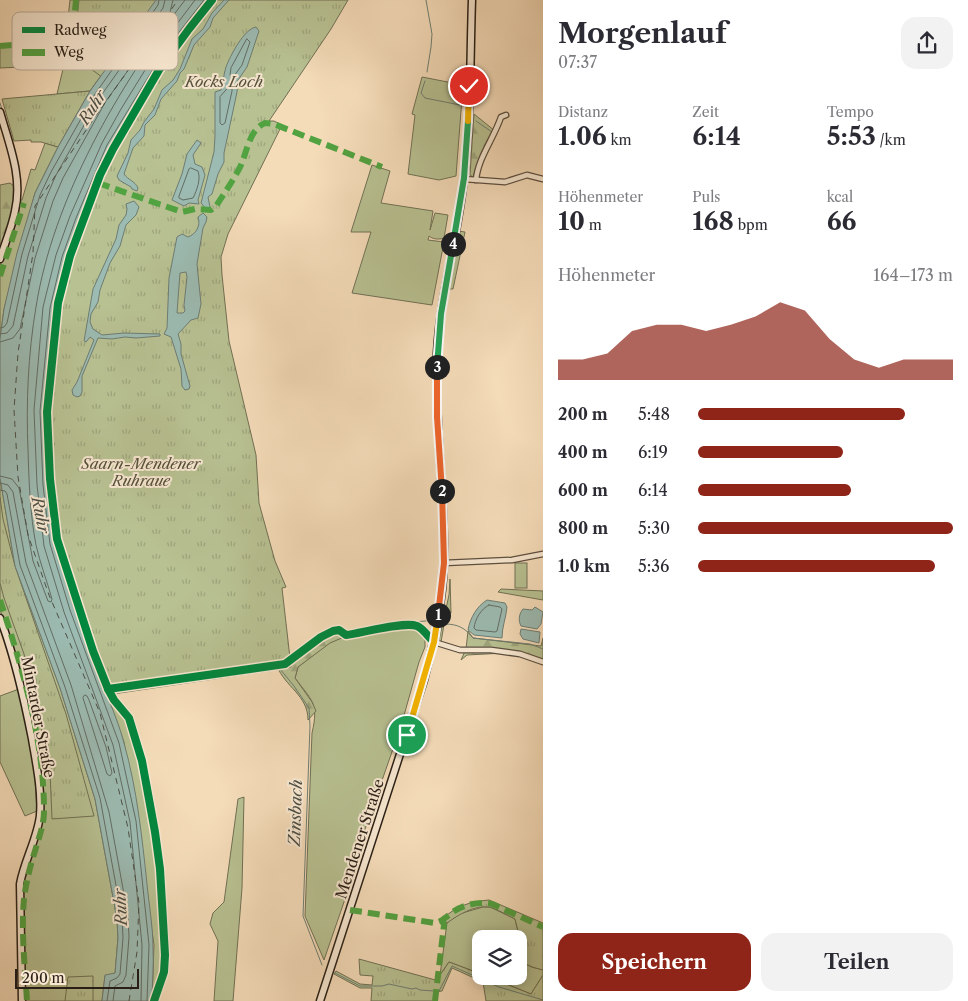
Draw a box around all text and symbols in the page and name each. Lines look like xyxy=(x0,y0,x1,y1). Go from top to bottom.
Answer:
legend xyxy=(12,12,178,70)
text: Morgenlauf xyxy=(558,16,727,50)
button: share xyxy=(901,17,953,69)
text: Radweg xyxy=(54,21,107,39)
text: Weg xyxy=(53,43,84,61)
text: 07:37 xyxy=(558,52,597,72)
pin xyxy=(448,65,490,107)
park label: Kocks Loch xyxy=(184,72,263,91)
icon: check xyxy=(455,72,483,100)
water label: Ruhr xyxy=(72,85,111,130)
text: Distanz xyxy=(558,103,608,121)
text: Zeit xyxy=(692,103,719,121)
text: Tempo xyxy=(827,103,874,121)
text: 1.06 xyxy=(558,121,607,152)
text: 6:14 xyxy=(692,121,741,152)
text: 5:53 xyxy=(827,121,876,152)
text: km xyxy=(607,131,632,149)
text: /km xyxy=(876,131,906,149)
text: Höhenmeter xyxy=(558,188,643,206)
text: Puls xyxy=(692,188,720,206)
text: kcal xyxy=(827,188,853,206)
text: 10 xyxy=(558,206,585,237)
text: 168 xyxy=(692,206,734,237)
text: 66 xyxy=(827,206,857,237)
text: m xyxy=(585,216,602,234)
text: bpm xyxy=(734,216,768,234)
pin: 4 xyxy=(440,232,466,256)
text: 4 xyxy=(449,235,458,253)
text: Höhenmeter xyxy=(558,265,655,285)
text: 164–173 m xyxy=(873,265,953,285)
pin: 3 xyxy=(424,354,450,380)
text: 3 xyxy=(434,358,441,376)
text: 200 m xyxy=(558,404,608,424)
text: 5:48 xyxy=(638,404,670,424)
text: 400 m xyxy=(558,442,608,462)
text: 6:19 xyxy=(638,442,668,462)
park label: Saarn-Mendener Ruhraue xyxy=(80,454,202,490)
pin: 2 xyxy=(430,478,454,504)
text: 600 m xyxy=(558,480,608,500)
text: 6:14 xyxy=(638,480,668,500)
text: 2 xyxy=(438,482,447,500)
water label: Ruhr xyxy=(27,493,55,537)
text: 800 m xyxy=(558,518,608,538)
text: 5:30 xyxy=(638,518,670,538)
text: 1.0 km xyxy=(558,556,610,576)
text: 5:36 xyxy=(638,556,669,576)
pin: 1 xyxy=(426,602,450,628)
text: 1 xyxy=(435,606,442,624)
street label: Mintarder Straße xyxy=(17,655,60,779)
pin xyxy=(386,714,428,756)
icon: arrive xyxy=(393,721,421,749)
street label: Mendener Straße xyxy=(331,776,388,901)
water label: Zinsbach xyxy=(284,779,306,848)
water label: Ruhr xyxy=(109,886,131,928)
map controls xyxy=(472,930,527,985)
button: layers xyxy=(472,930,527,985)
button: Speichern xyxy=(558,933,751,991)
button: Teilen xyxy=(761,933,953,991)
scale bar xyxy=(15,966,139,989)
text: 200 m xyxy=(22,969,65,987)

